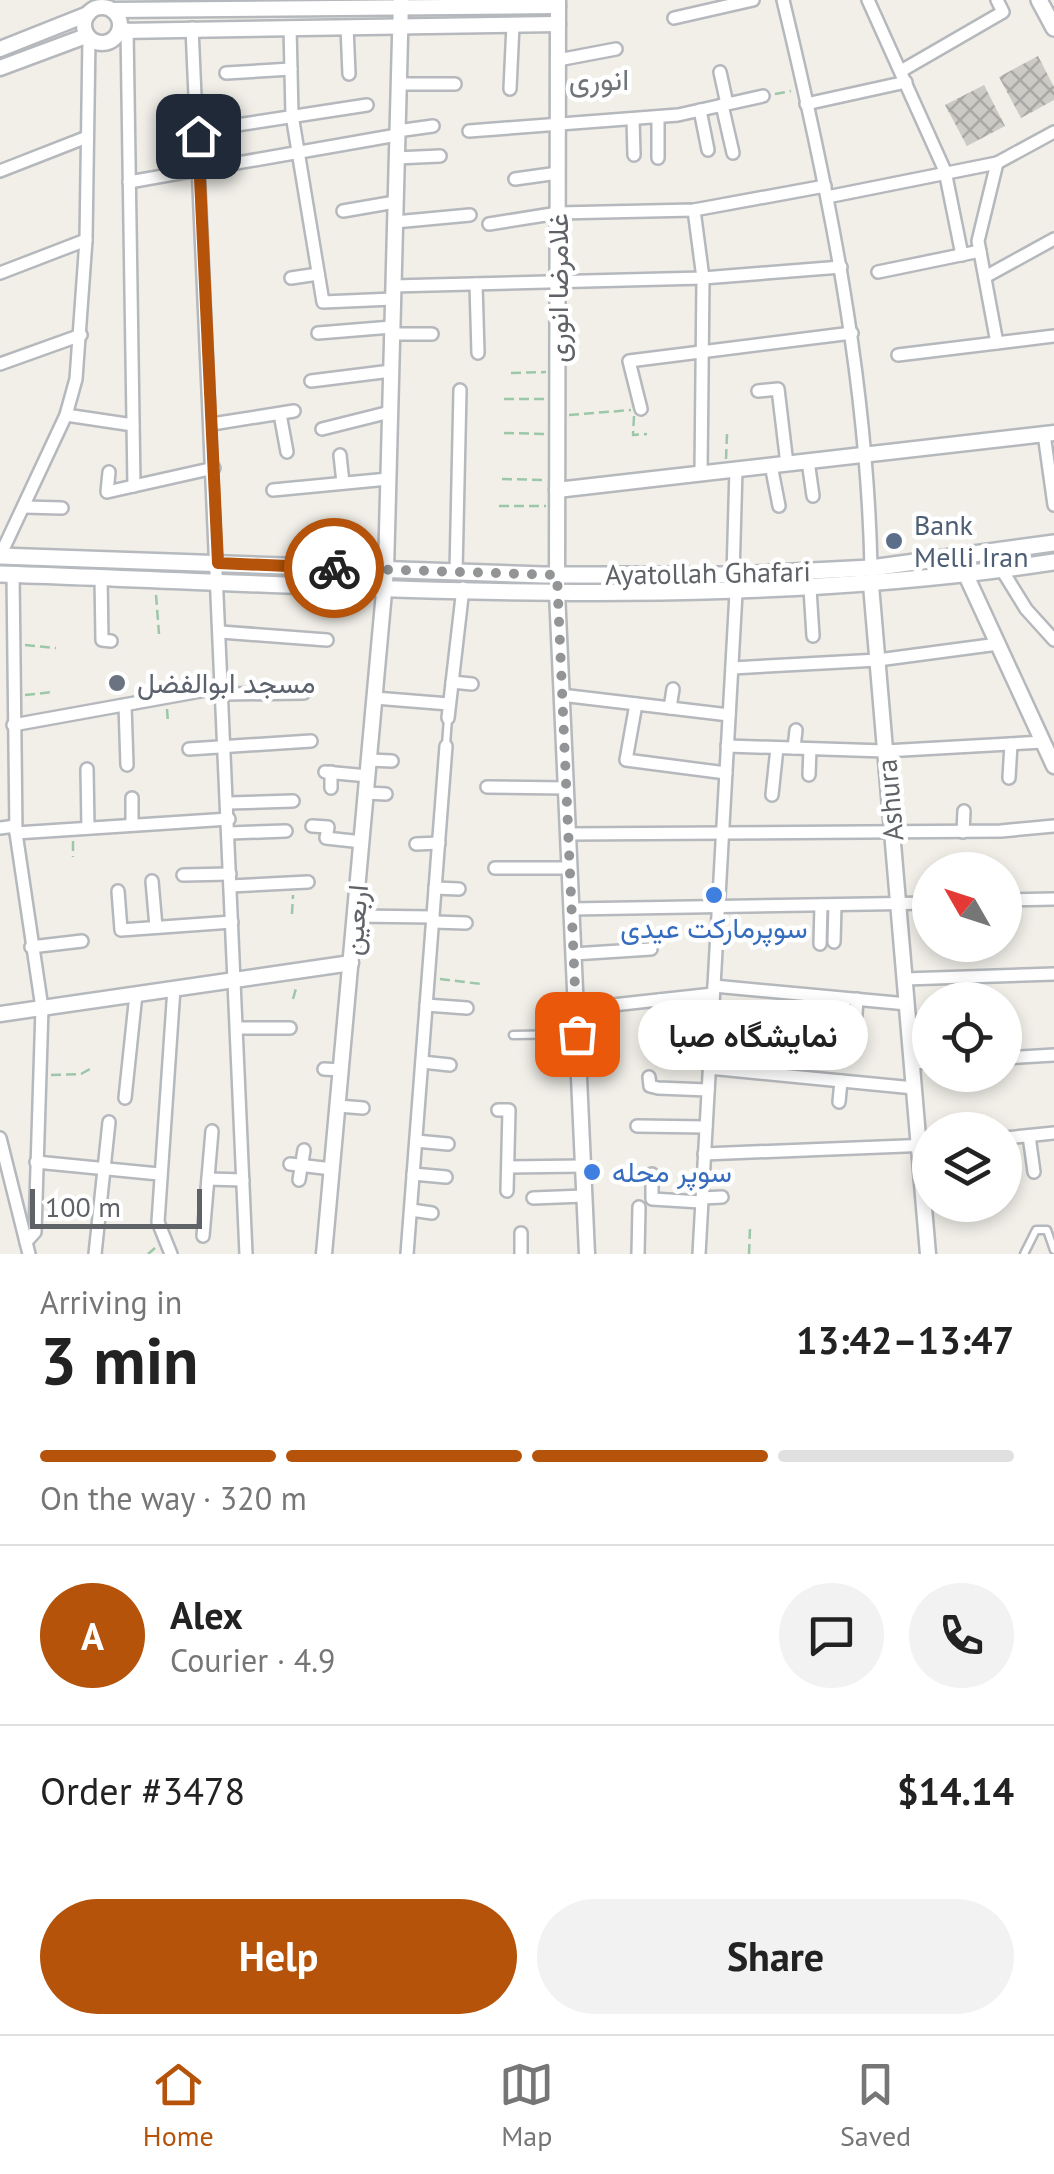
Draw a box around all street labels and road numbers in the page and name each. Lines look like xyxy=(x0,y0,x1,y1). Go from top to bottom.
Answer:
street label: غلامرضا انوری xyxy=(539,213,576,363)
street label: Ayatollah Ghafari xyxy=(605,552,811,593)
street label: Ashura xyxy=(867,758,912,842)
street label: اربعین xyxy=(333,883,376,957)

